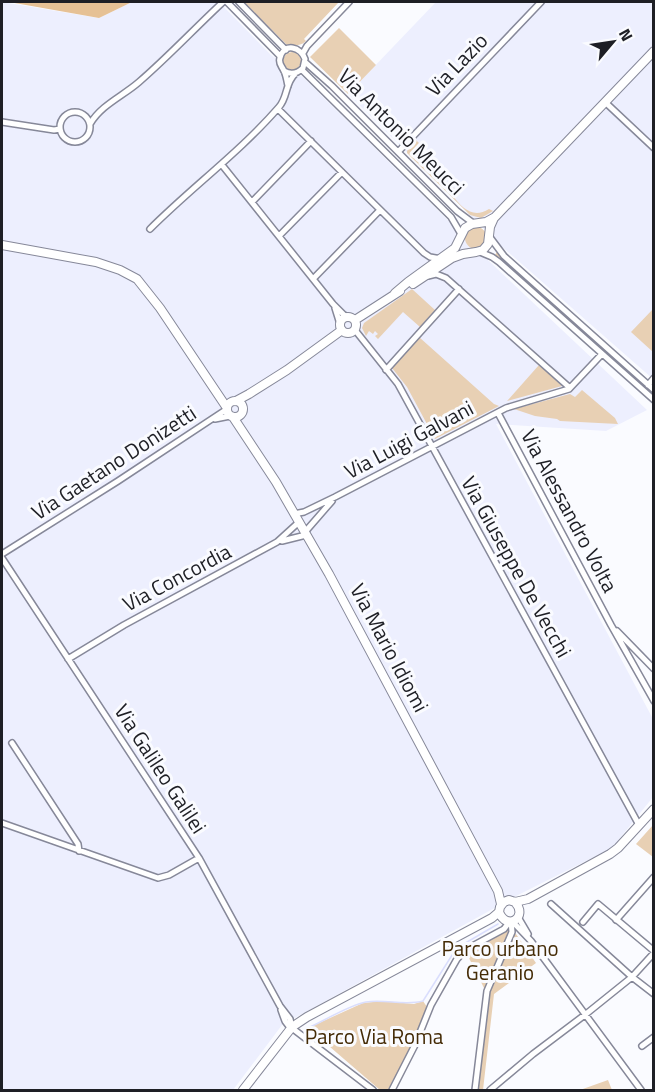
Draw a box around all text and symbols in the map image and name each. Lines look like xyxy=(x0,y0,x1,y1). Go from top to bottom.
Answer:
north arrow xyxy=(583,12,643,72)
text: N xyxy=(613,24,639,45)
street label: Via Lazio xyxy=(418,25,495,103)
street label: Via Antonio Meucci xyxy=(331,61,472,202)
street label: Via Luigi Galvani xyxy=(338,392,479,487)
street label: Via Gaetano Donizetti xyxy=(25,397,202,528)
street label: Via Alessandro Volta xyxy=(513,423,627,598)
street label: Via Giuseppe De Vecchi xyxy=(454,470,580,663)
street label: Via Concordia xyxy=(117,535,237,619)
street label: Via Mario Idiomi xyxy=(342,577,437,718)
street label: Via Galileo Galilei xyxy=(107,697,215,840)
park label: Parco urbano Geranio xyxy=(441,932,559,988)
park label: Parco Via Roma xyxy=(305,1020,444,1052)

